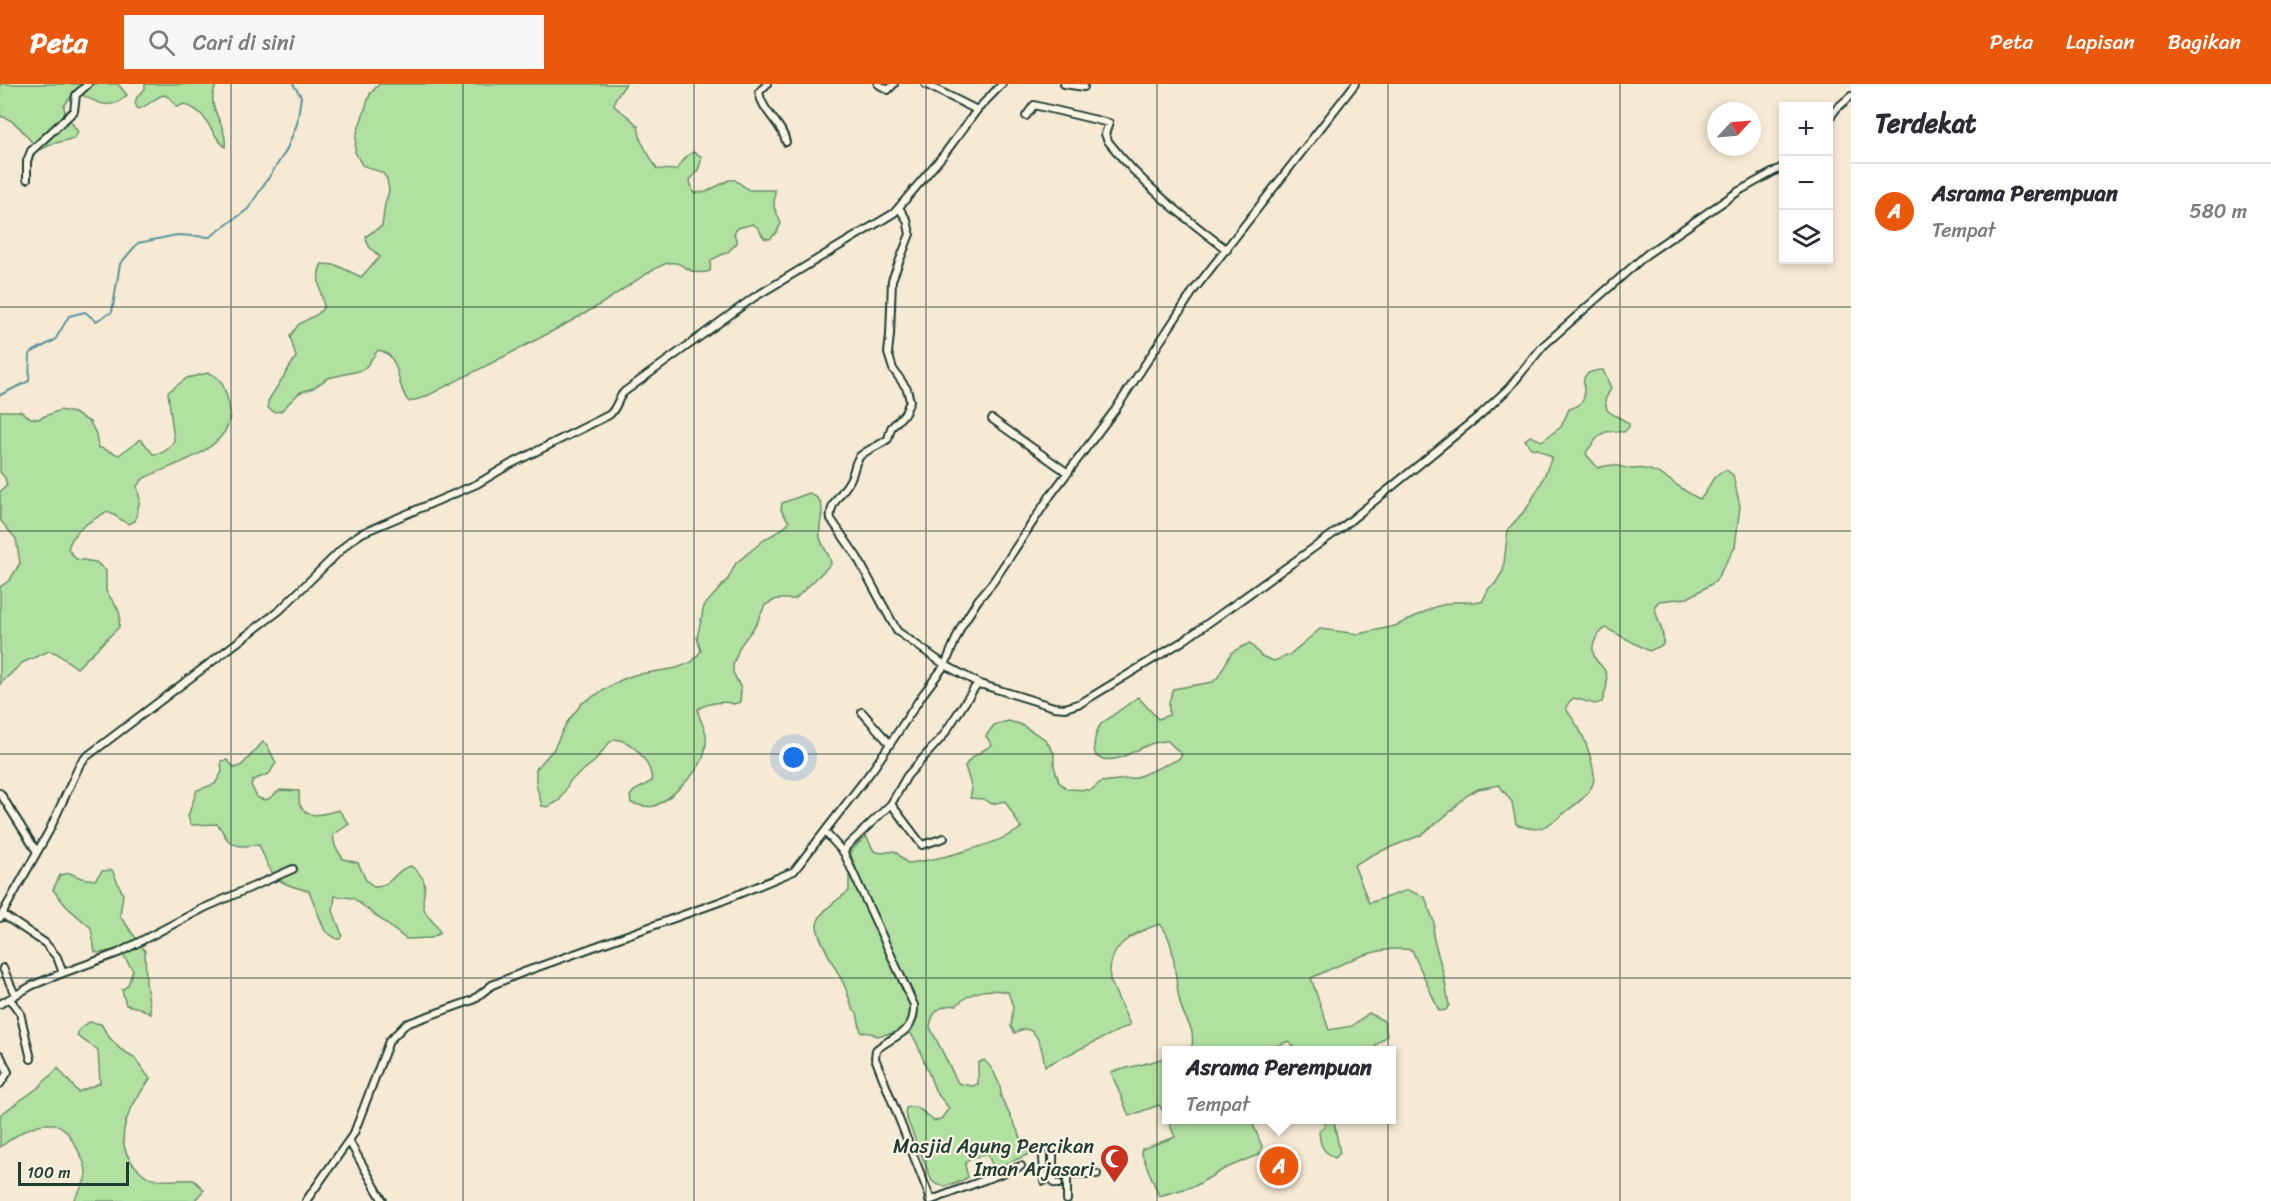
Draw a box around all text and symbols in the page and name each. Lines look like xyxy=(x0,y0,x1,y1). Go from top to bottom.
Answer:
search box xyxy=(124,15,544,69)
text: Peta xyxy=(30,18,88,67)
text: Cari di sini xyxy=(193,23,295,62)
text: Peta xyxy=(1990,23,2033,61)
text: Lapisan xyxy=(2066,23,2135,61)
text: Bagikan xyxy=(2168,23,2241,61)
icon: search xyxy=(145,26,178,59)
text: Terdekat xyxy=(1875,100,1976,146)
north arrow xyxy=(1707,102,1761,156)
map controls xyxy=(1779,102,1833,264)
button: + xyxy=(1779,102,1833,156)
button: − xyxy=(1779,156,1833,210)
text: Asrama Perempuan xyxy=(1932,174,2118,213)
text: A xyxy=(1888,194,1901,229)
text: 580 m xyxy=(2190,194,2247,229)
button: layers xyxy=(1779,210,1833,264)
text: Tempat xyxy=(1932,213,1996,248)
your location xyxy=(779,743,808,772)
popup xyxy=(1162,1046,1396,1124)
text: Asrama Perempuan xyxy=(1186,1048,1372,1087)
text: Tempat xyxy=(1186,1087,1250,1122)
place label: Masjid Agung Percikan Iman Arjasari xyxy=(893,1129,1095,1187)
mosque icon: Masjid Agung Percikan Iman Arjasari xyxy=(1099,1142,1131,1184)
pin: A xyxy=(1260,1144,1298,1188)
text: 100 m xyxy=(27,1158,71,1187)
scale bar xyxy=(18,1159,129,1186)

